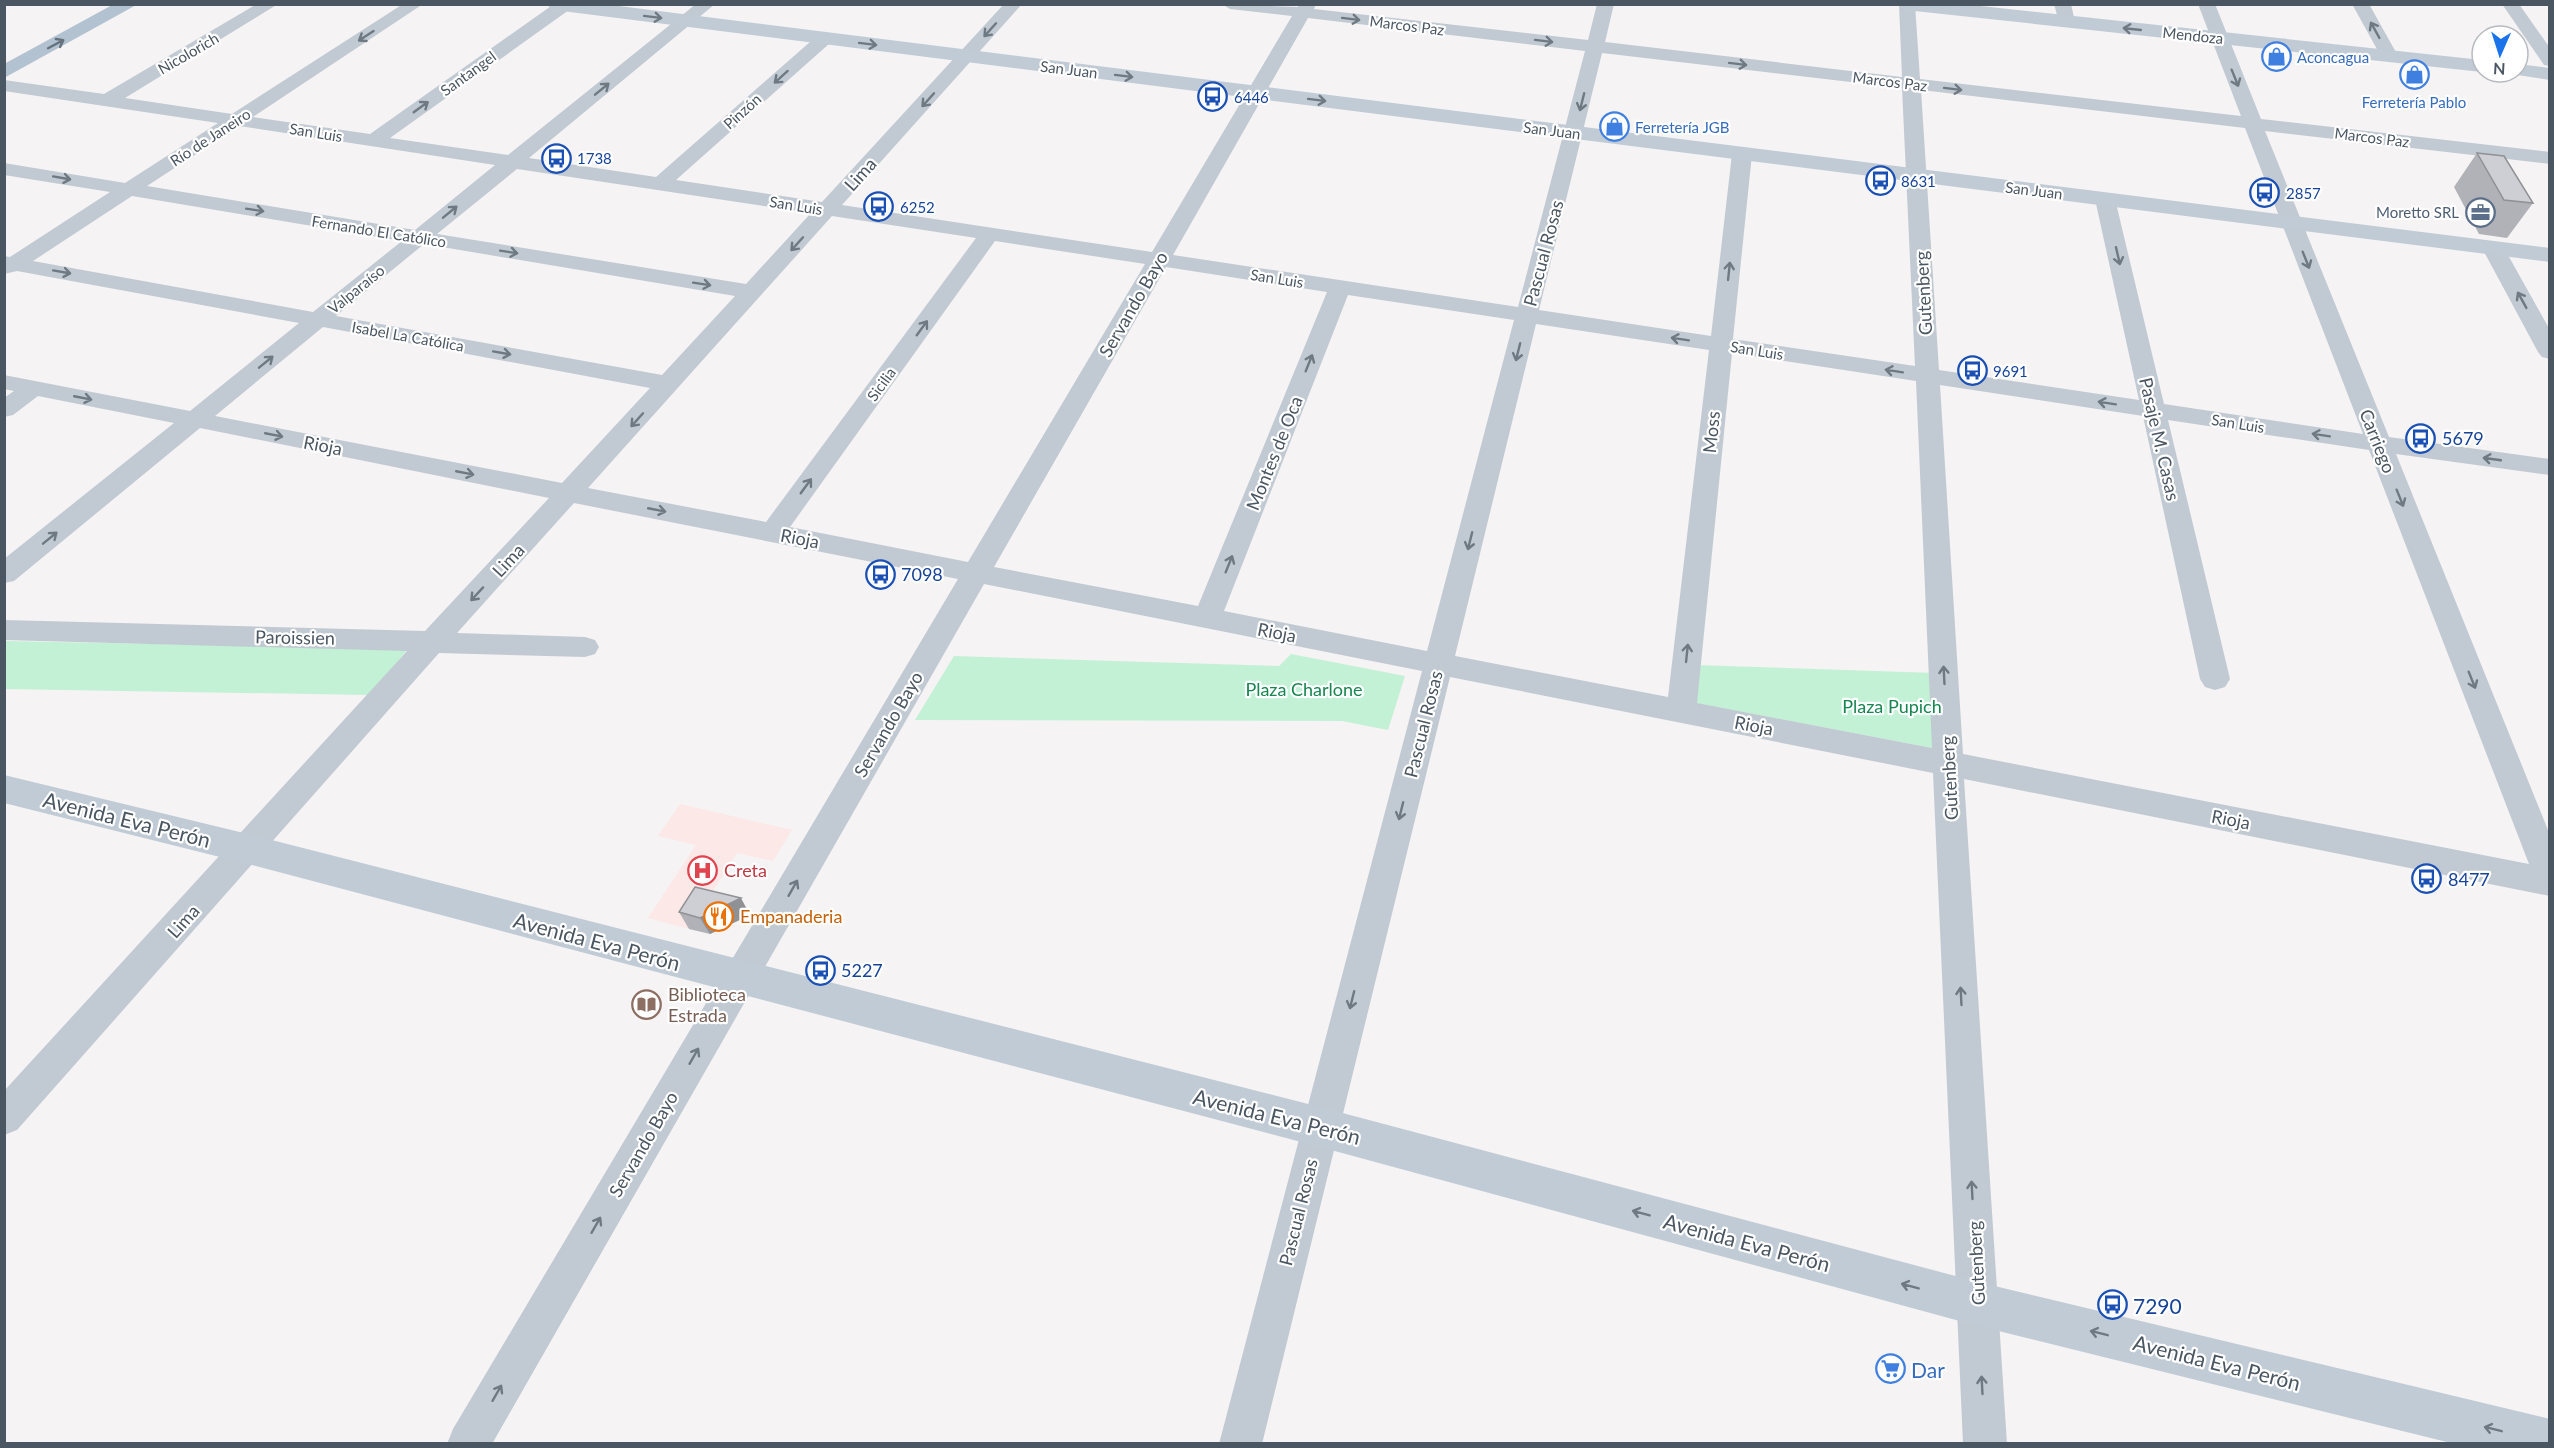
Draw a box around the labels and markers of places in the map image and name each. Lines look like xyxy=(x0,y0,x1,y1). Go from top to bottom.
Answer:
shop icon: Aconcagua xyxy=(2260,41,2292,73)
place label: Aconcagua xyxy=(2297,48,2369,66)
shop icon: Ferretería Pablo xyxy=(2398,59,2430,91)
bus stop icon: 6446 xyxy=(1197,81,1229,113)
place label: 6446 xyxy=(1234,88,1269,106)
place label: Ferretería Pablo xyxy=(2362,93,2466,111)
shop icon: Ferretería JGB xyxy=(1598,111,1630,143)
place label: Ferretería JGB xyxy=(1635,118,1729,136)
bus stop icon: 1738 xyxy=(540,142,572,174)
place label: 1738 xyxy=(577,149,612,167)
bus stop icon: 8631 xyxy=(1864,165,1896,197)
place label: 8631 xyxy=(1901,172,1936,190)
bus stop icon: 2857 xyxy=(2249,177,2281,209)
place label: 2857 xyxy=(2286,184,2321,202)
bus stop icon: 6252 xyxy=(863,191,895,223)
office icon: Moretto SRL xyxy=(2464,196,2496,228)
place label: 6252 xyxy=(900,198,935,216)
place label: Moretto SRL xyxy=(2376,203,2459,221)
bus stop icon: 9691 xyxy=(1956,355,1988,387)
place label: 9691 xyxy=(1993,362,2028,380)
bus stop icon: 5679 xyxy=(2405,422,2437,454)
place label: 5679 xyxy=(2442,427,2484,449)
bus stop icon: 7098 xyxy=(864,558,896,590)
place label: 7098 xyxy=(901,563,943,585)
hospital icon: Creta xyxy=(687,854,719,886)
place label: Creta xyxy=(724,859,767,881)
bus stop icon: 8477 xyxy=(2411,863,2443,895)
place label: 8477 xyxy=(2448,868,2490,890)
restaurant icon: Empanaderia xyxy=(703,900,735,932)
place label: Empanaderia xyxy=(740,905,842,927)
bus stop icon: 5227 xyxy=(804,954,836,986)
place label: 5227 xyxy=(841,959,883,981)
place label: Biblioteca Estrada xyxy=(668,983,746,1026)
library icon: Biblioteca Estrada xyxy=(631,988,663,1020)
bus stop icon: 7290 xyxy=(2096,1289,2128,1321)
place label: 7290 xyxy=(2133,1293,2182,1318)
supermarket icon: Dar xyxy=(1874,1353,1906,1385)
place label: Dar xyxy=(1911,1357,1945,1382)

